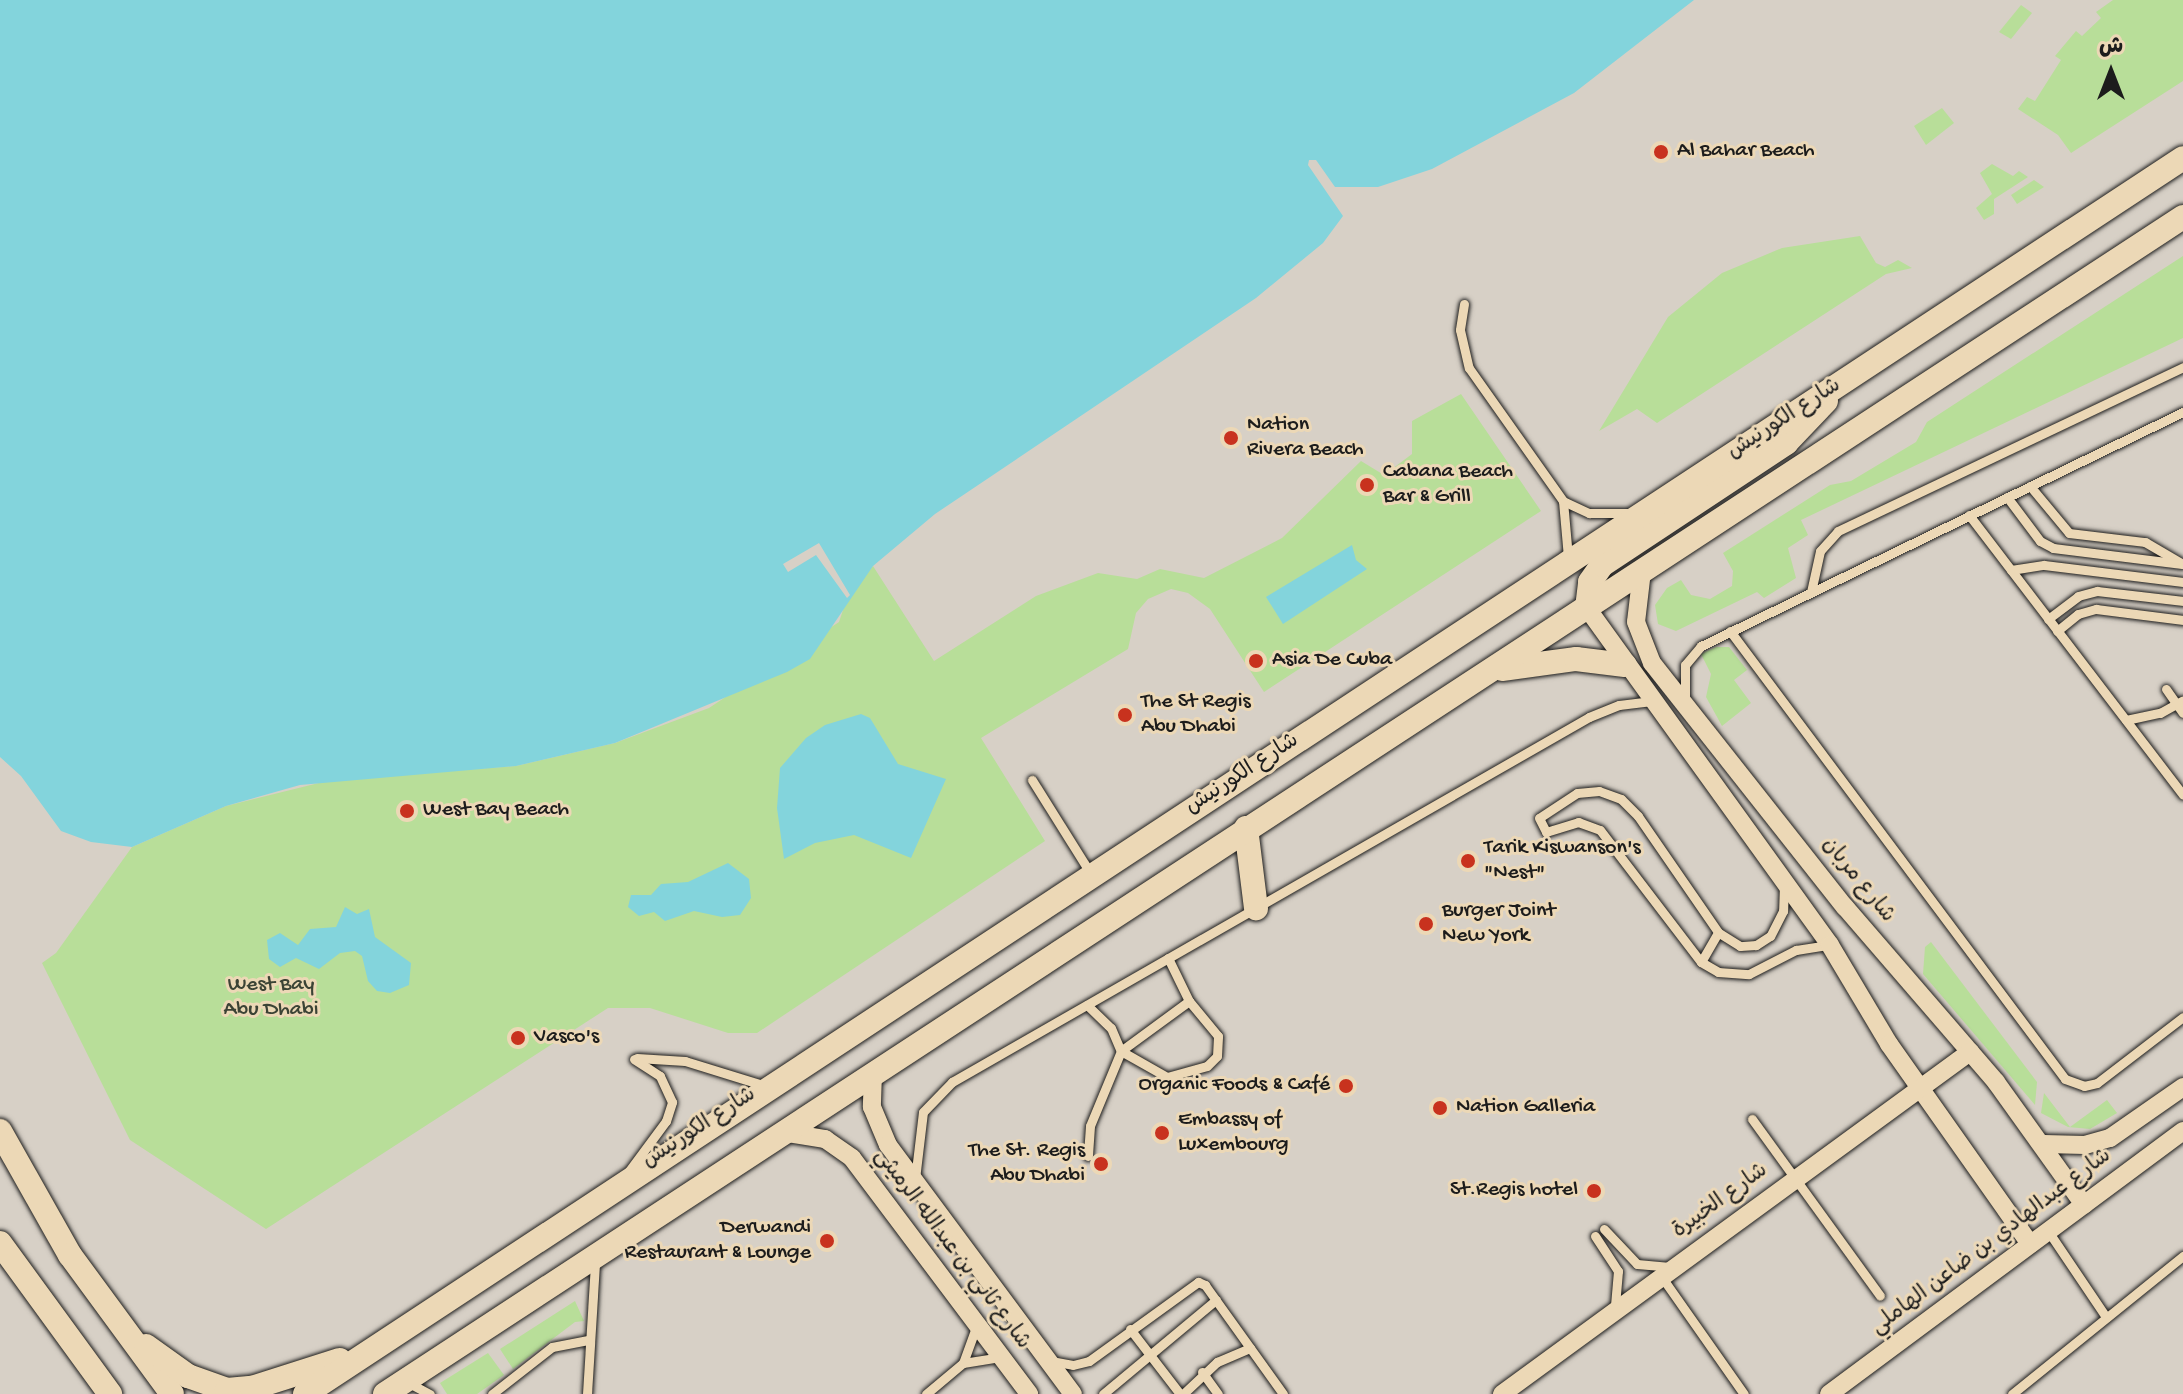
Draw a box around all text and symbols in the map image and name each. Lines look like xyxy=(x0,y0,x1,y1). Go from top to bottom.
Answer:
north arrow xyxy=(2071,32,2151,112)
text: ش xyxy=(2099,35,2123,61)
place label: Al Bahar Beach xyxy=(1677,139,1815,165)
marker: Al Bahar Beach xyxy=(1652,143,1670,161)
street label: شارع الكورنيش xyxy=(1723,373,1847,467)
place label: Nation Rivera Beach xyxy=(1247,412,1364,464)
marker: Nation Rivera Beach xyxy=(1222,429,1240,447)
place label: Cabana Beach Bar & Grill xyxy=(1383,459,1513,510)
marker: Cabana Beach Bar & Grill xyxy=(1358,476,1376,494)
place label: Asia De Cuba xyxy=(1272,648,1392,674)
marker: Asia De Cuba xyxy=(1247,652,1265,670)
place label: The St Regis Abu Dhabi xyxy=(1141,689,1251,740)
marker: The St Regis Abu Dhabi xyxy=(1116,706,1134,724)
street label: شارع الكورنيش xyxy=(1181,728,1305,822)
place label: West Bay Beach xyxy=(423,798,569,824)
marker: West Bay Beach xyxy=(398,802,416,820)
street label: شارع مربان xyxy=(1815,833,1899,929)
place label: Tarik Kiswanson's "Nest" xyxy=(1484,835,1641,886)
marker: Tarik Kiswanson's "Nest" xyxy=(1459,852,1477,870)
place label: Burger Joint New York xyxy=(1442,898,1556,950)
marker: Burger Joint New York xyxy=(1417,915,1435,933)
park label: West Bay Abu Dhabi xyxy=(224,972,318,1024)
place label: Vasco's xyxy=(534,1025,599,1051)
marker: Vasco's xyxy=(509,1029,527,1047)
place label: Organic Foods & Café xyxy=(1138,1073,1330,1099)
marker: Organic Foods & Café xyxy=(1337,1077,1355,1095)
street label: شارع الكورنيش xyxy=(638,1082,762,1176)
place label: Nation Galleria xyxy=(1456,1095,1595,1121)
marker: Nation Galleria xyxy=(1431,1099,1449,1117)
place label: Embassy of Luxembourg xyxy=(1178,1107,1289,1158)
marker: Embassy of Luxembourg xyxy=(1153,1124,1171,1142)
place label: The St. Regis Abu Dhabi xyxy=(969,1138,1085,1190)
street label: شارع عبدالهادي بن ضاعن الهاملي xyxy=(1867,1144,2117,1342)
street label: شارع ثاني بن عبدالله الرميثي xyxy=(867,1145,1035,1355)
marker: The St. Regis Abu Dhabi xyxy=(1092,1155,1110,1173)
street label: شارع الخبيرة xyxy=(1668,1159,1774,1245)
place label: St.Regis hotel xyxy=(1450,1178,1578,1204)
marker: St.Regis hotel xyxy=(1585,1182,1603,1200)
place label: Derwandi Restaurant & Lounge xyxy=(624,1215,811,1266)
marker: Derwandi Restaurant & Lounge xyxy=(818,1232,836,1250)

